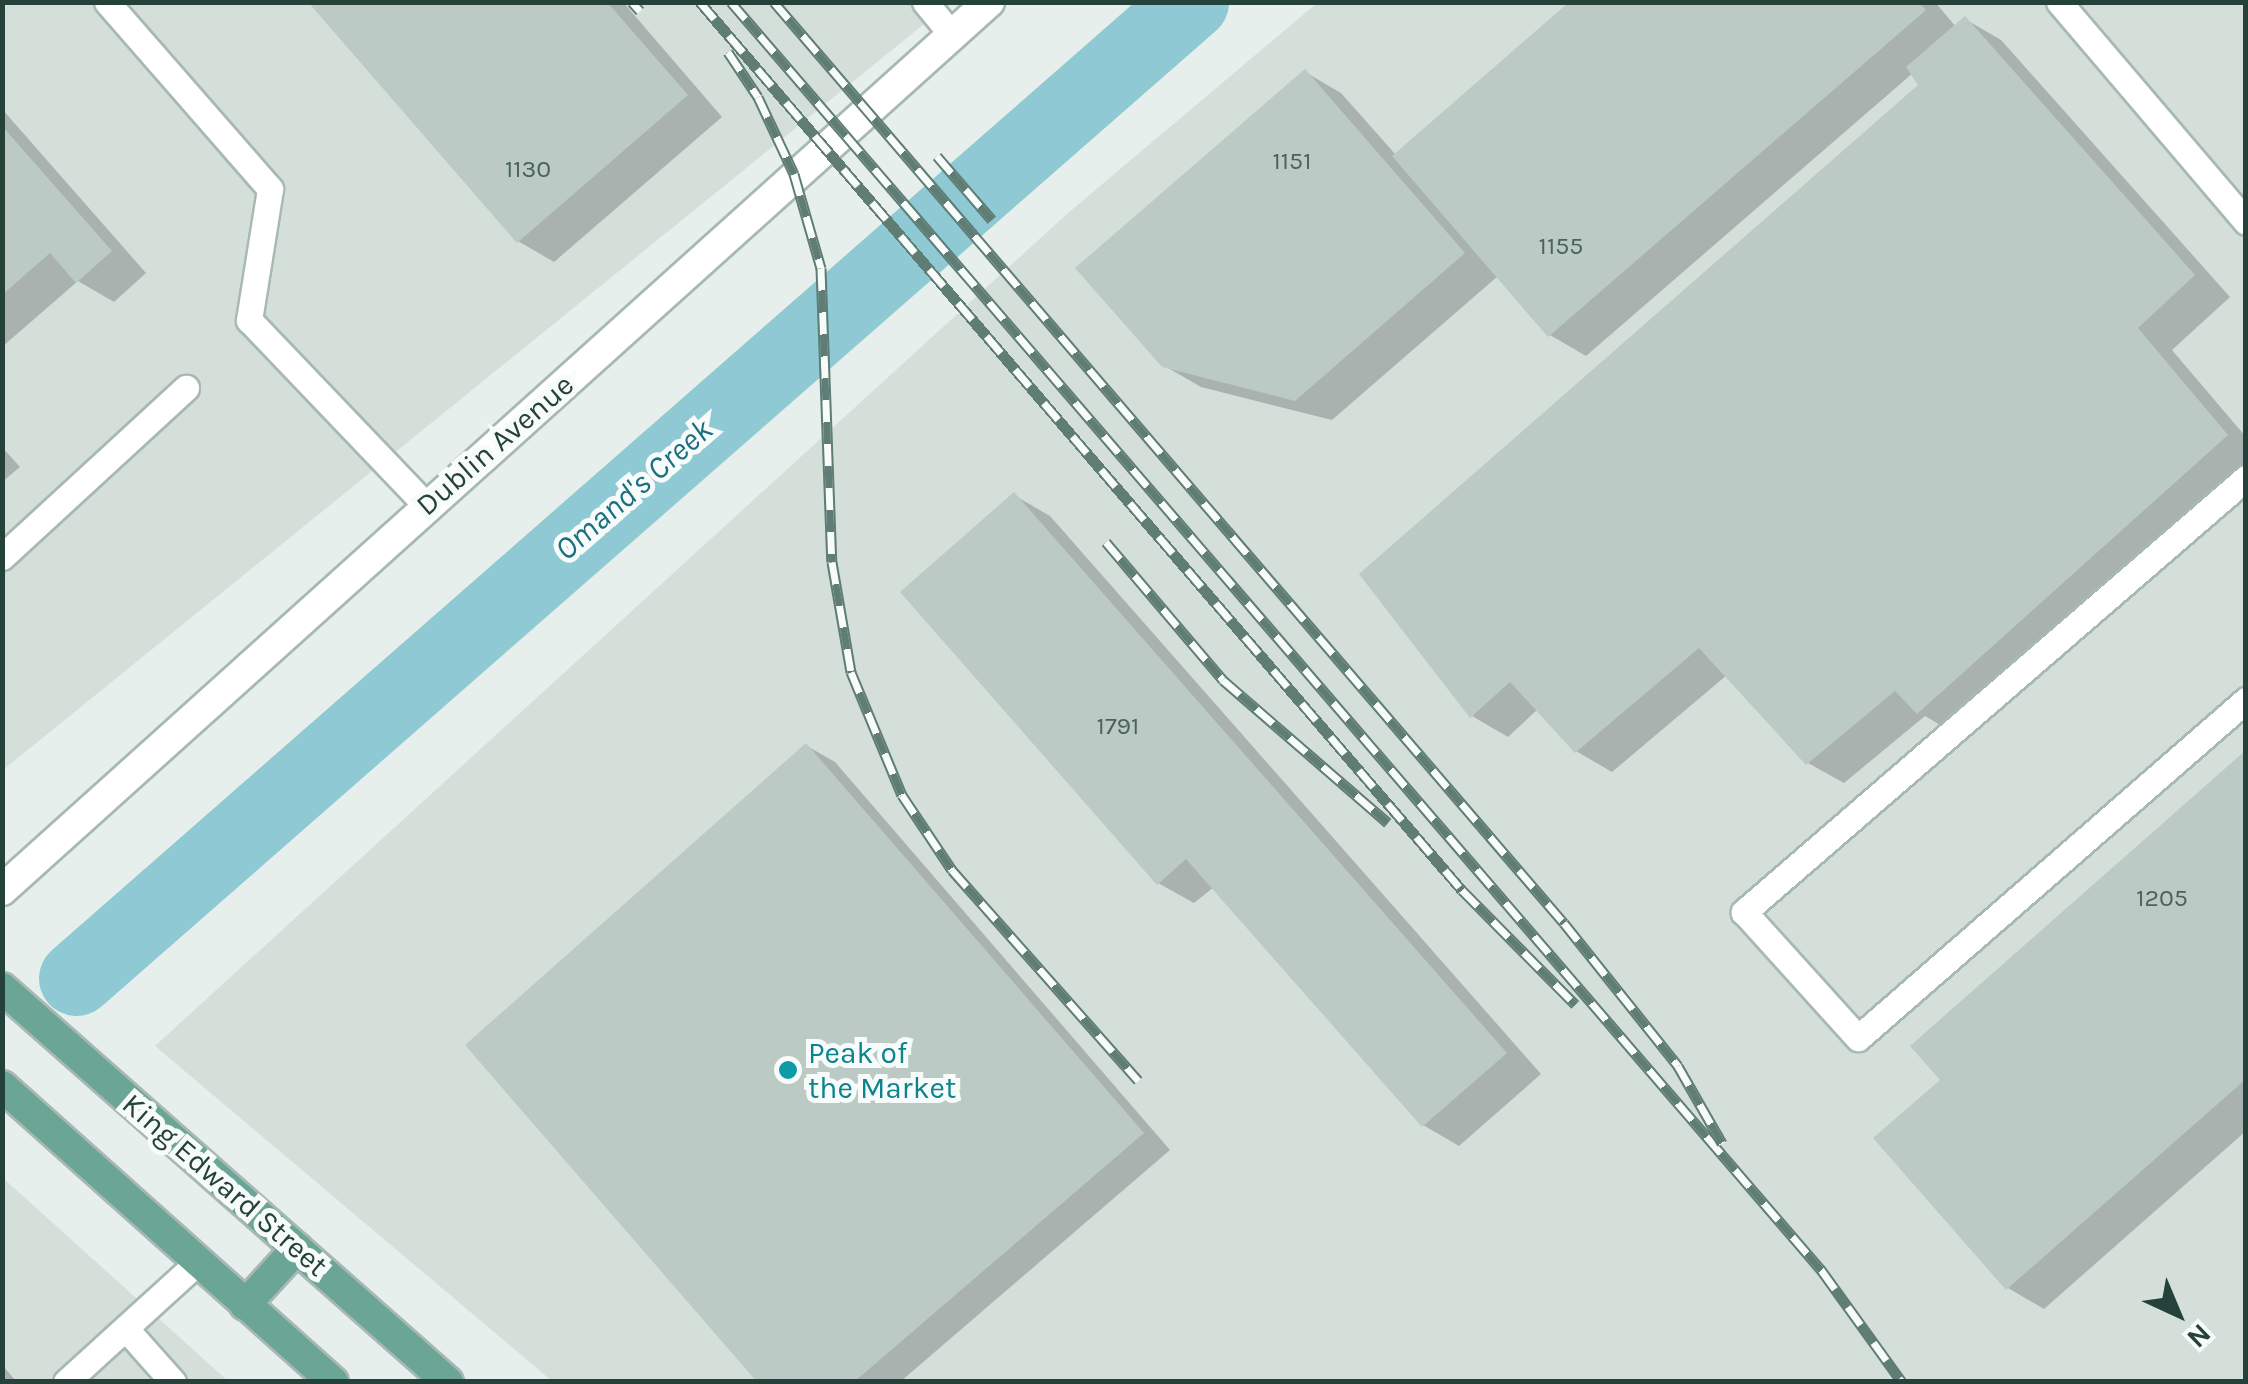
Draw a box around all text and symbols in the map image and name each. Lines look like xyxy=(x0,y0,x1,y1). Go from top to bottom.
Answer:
house number: 1151 xyxy=(1273,146,1311,176)
house number: 1130 xyxy=(505,154,551,184)
house number: 1155 xyxy=(1539,231,1583,261)
street label: Dublin Avenue xyxy=(409,367,581,523)
water label: Omand's Creek xyxy=(547,411,721,569)
house number: 1791 xyxy=(1097,711,1139,741)
house number: 1205 xyxy=(2136,883,2188,913)
place label: Peak of the Market xyxy=(808,1035,956,1106)
marker: Peak of the Market xyxy=(777,1059,799,1081)
street label: King Edward Street xyxy=(115,1086,335,1284)
north arrow xyxy=(2128,1264,2228,1364)
text: N xyxy=(2181,1317,2218,1355)

